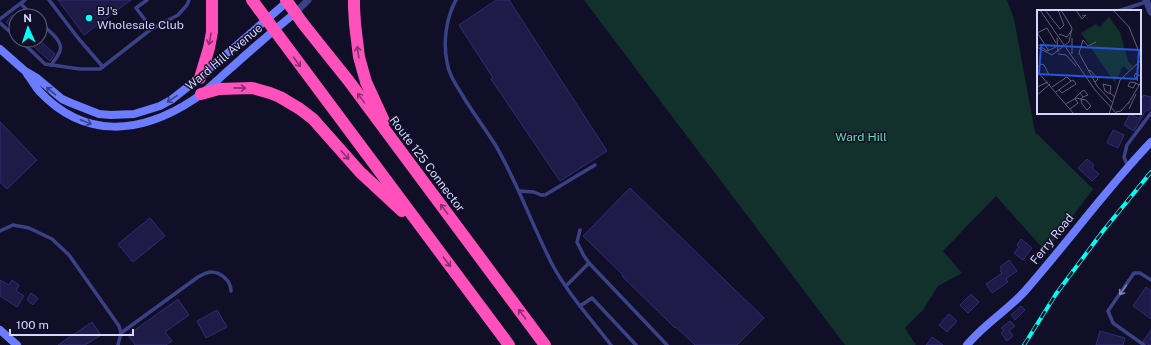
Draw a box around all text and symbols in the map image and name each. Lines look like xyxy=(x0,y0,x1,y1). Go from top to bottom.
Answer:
place label: BJ's Wholesale Club xyxy=(97,4,184,32)
north arrow xyxy=(8,8,48,48)
inset map xyxy=(1037,10,1141,114)
text: N xyxy=(23,12,32,24)
marker: BJ's Wholesale Club xyxy=(84,13,94,23)
street label: Ward Hill Avenue xyxy=(183,21,265,93)
one-way arrow xyxy=(206,32,214,45)
one-way arrow xyxy=(354,46,362,59)
one-way arrow xyxy=(293,56,301,67)
one-way arrow xyxy=(233,84,246,92)
one-way arrow xyxy=(46,86,57,95)
one-way arrow xyxy=(357,92,365,103)
one-way arrow xyxy=(167,95,178,103)
street label: Route 125 Connector xyxy=(386,113,468,215)
one-way arrow xyxy=(80,118,92,126)
park label: Ward Hill xyxy=(835,130,887,144)
one-way arrow xyxy=(341,150,350,160)
one-way arrow xyxy=(440,204,448,215)
street label: Ferry Road xyxy=(1027,211,1077,267)
one-way arrow xyxy=(443,256,452,267)
one-way arrow xyxy=(1119,284,1127,295)
one-way arrow xyxy=(517,308,526,319)
scale bar xyxy=(10,311,133,337)
text: 100 m xyxy=(16,318,49,332)

